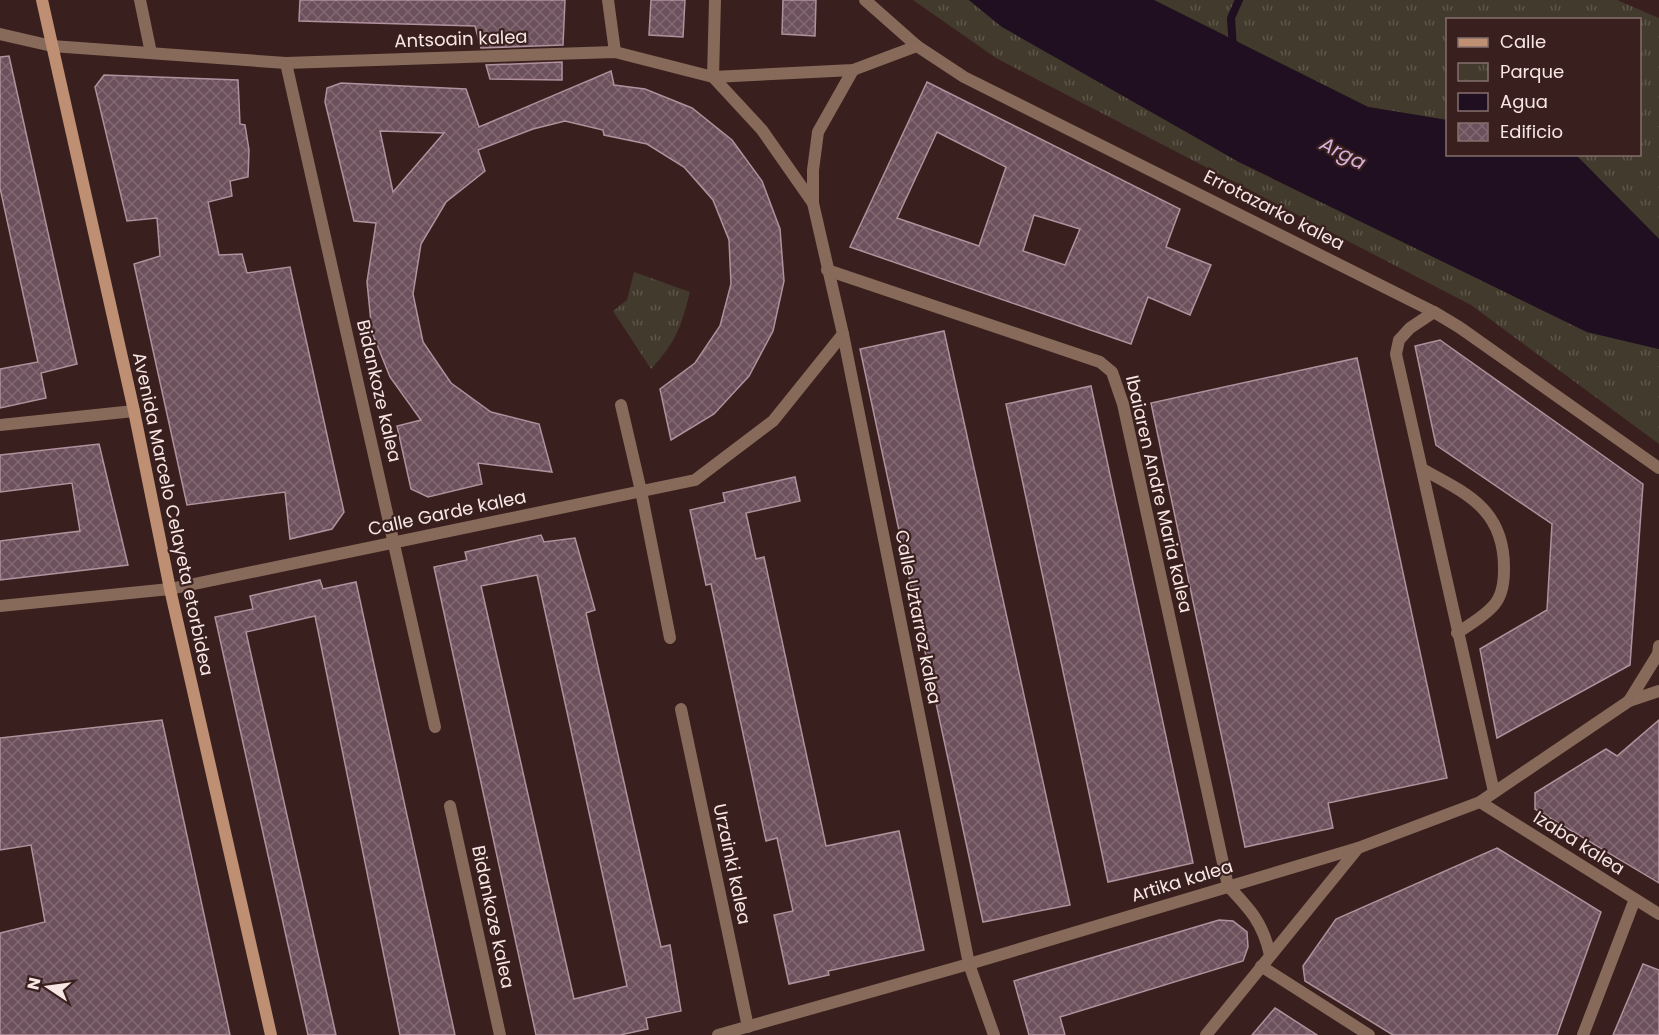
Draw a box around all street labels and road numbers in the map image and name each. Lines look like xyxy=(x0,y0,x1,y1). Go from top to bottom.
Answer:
street label: Antsoain kalea xyxy=(394,24,528,53)
street label: Errotazarko kalea xyxy=(1200,163,1349,256)
street label: Bidankoze kalea xyxy=(351,317,408,465)
street label: Avenida Marcelo Celayeta etorbidea xyxy=(127,350,220,678)
street label: Ibaiaren Andre Maria kalea xyxy=(1120,373,1199,615)
street label: Calle Garde kalea xyxy=(366,484,528,541)
street label: Calle Uztarroz kalea xyxy=(889,528,948,706)
street label: Urzainki kalea xyxy=(707,801,757,927)
street label: Izaba kalea xyxy=(1529,805,1630,881)
street label: Bidankoze kalea xyxy=(466,843,521,991)
street label: Artika kalea xyxy=(1128,853,1236,908)

